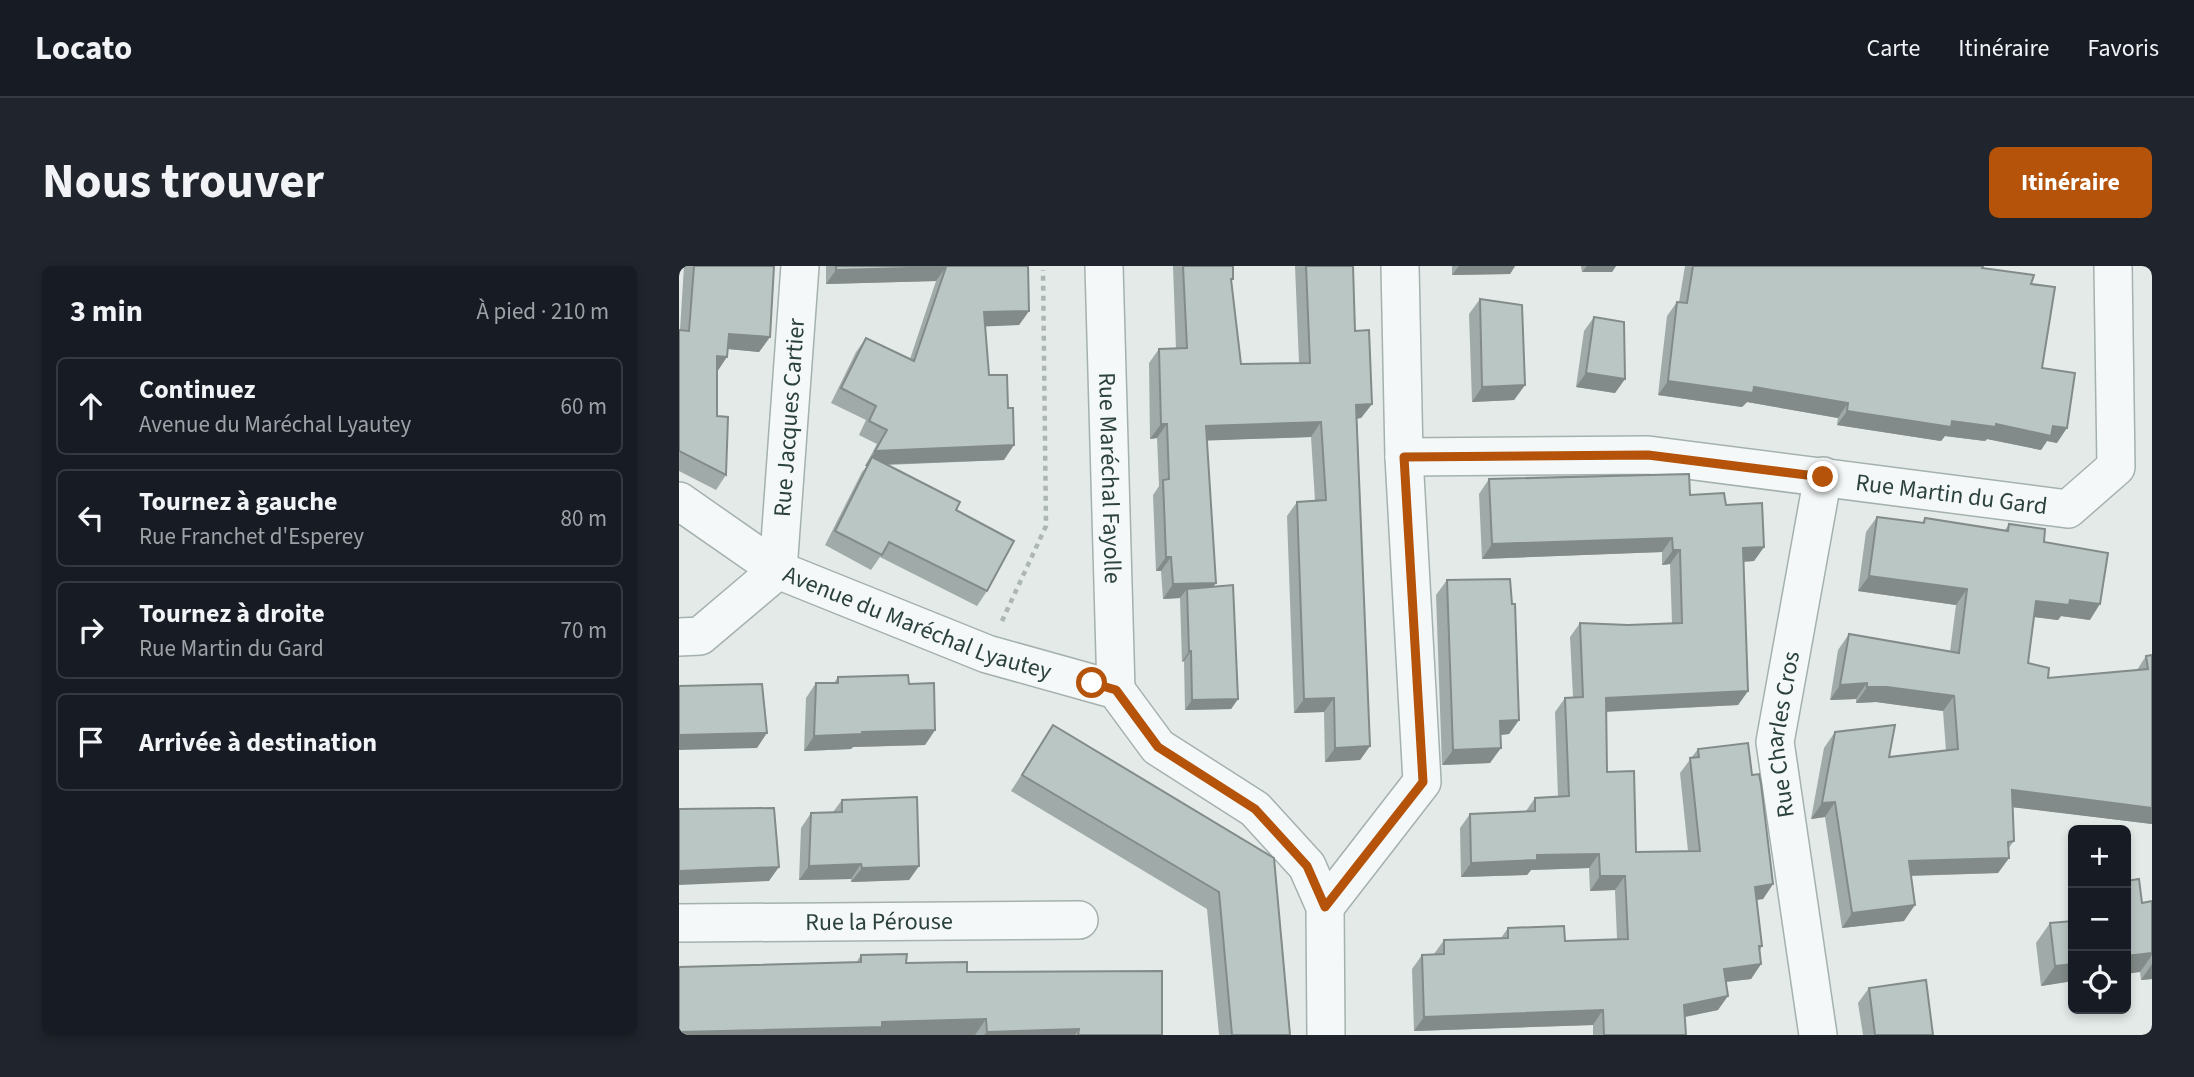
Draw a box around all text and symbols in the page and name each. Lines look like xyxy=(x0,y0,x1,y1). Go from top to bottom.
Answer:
text: Locato xyxy=(35,25,132,72)
text: Carte xyxy=(1866,31,1920,66)
text: Itinéraire xyxy=(1958,31,2049,66)
text: Favoris xyxy=(2087,31,2159,66)
text: Nous trouver xyxy=(42,147,324,217)
button: Itinéraire xyxy=(1989,147,2152,218)
text: 3 min xyxy=(70,290,143,333)
text: À pied · 210 m xyxy=(476,295,609,328)
street label: Rue Jacques Cartier xyxy=(765,316,814,518)
text: Continuez xyxy=(139,371,255,408)
street label: Rue Maréchal Fayolle xyxy=(1089,372,1130,584)
icon: ahead xyxy=(72,387,110,425)
text: 60 m xyxy=(560,390,607,423)
text: Avenue du Maréchal Lyautey xyxy=(139,408,411,441)
route end xyxy=(1807,461,1838,492)
street label: Rue Martin du Gard xyxy=(1854,465,2049,524)
text: Tournez à gauche xyxy=(139,483,338,520)
icon: left xyxy=(72,499,110,537)
text: 80 m xyxy=(560,502,607,535)
text: Rue Franchet d'Esperey xyxy=(139,520,364,553)
street label: Avenue du Maréchal Lyautey xyxy=(778,557,1055,689)
text: Tournez à droite xyxy=(139,595,325,632)
icon: right xyxy=(72,611,110,649)
text: 70 m xyxy=(560,614,607,647)
text: Rue Martin du Gard xyxy=(139,632,324,665)
street label: Rue Charles Cros xyxy=(1757,648,1809,820)
route start xyxy=(1076,667,1107,698)
icon: arrive xyxy=(72,723,110,761)
text: Arrivée à destination xyxy=(139,724,377,761)
map controls xyxy=(2068,825,2131,1014)
button: + xyxy=(2068,825,2131,888)
button: − xyxy=(2068,888,2131,951)
street label: Rue la Pérouse xyxy=(805,904,953,940)
button: locate xyxy=(2068,951,2131,1014)

